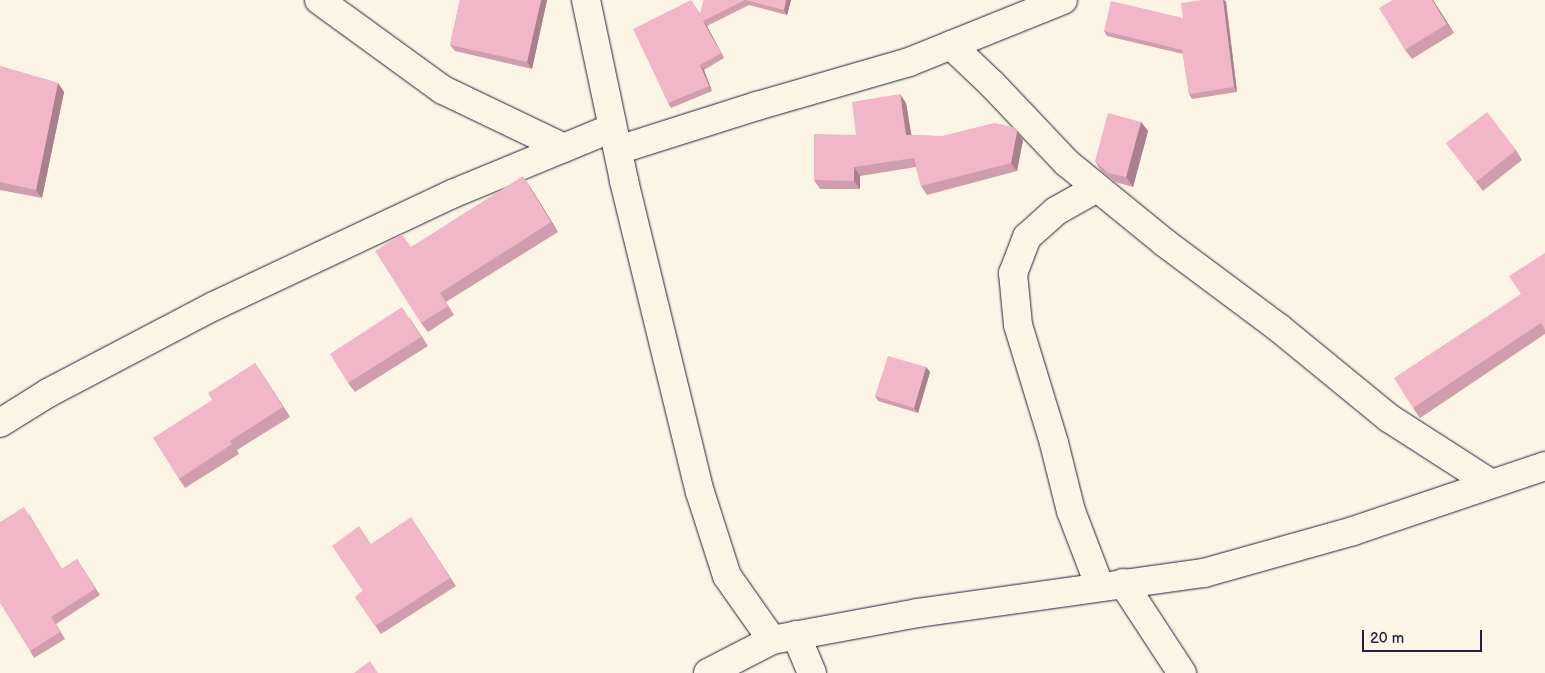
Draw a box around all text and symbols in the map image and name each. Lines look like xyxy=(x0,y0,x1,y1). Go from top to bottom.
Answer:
scale bar xyxy=(1365,620,1485,652)
text: 20 m xyxy=(1370,629,1404,648)

